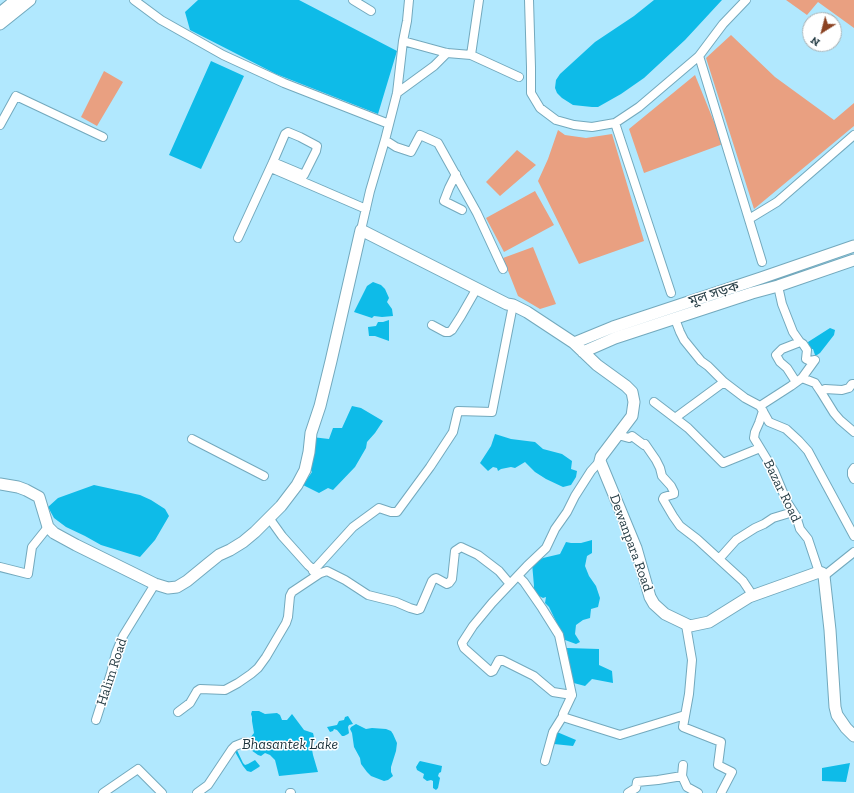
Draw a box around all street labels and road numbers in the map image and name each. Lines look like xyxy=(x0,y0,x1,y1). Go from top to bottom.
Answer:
street label: মূল সড়ক xyxy=(687,278,741,310)
street label: Bazar Road xyxy=(760,457,804,525)
street label: Dewanpara Road xyxy=(606,492,656,594)
street label: Halim Road xyxy=(93,636,131,708)

